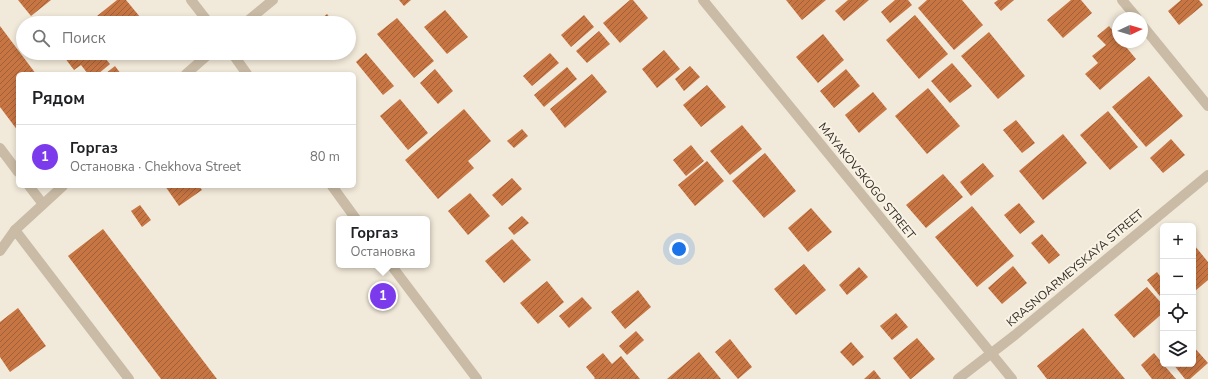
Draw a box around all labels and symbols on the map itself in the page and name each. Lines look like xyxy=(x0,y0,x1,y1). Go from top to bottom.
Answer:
north arrow xyxy=(1112,12,1148,48)
street label: MAYAKOVSKOGO STREET xyxy=(815,119,920,243)
street label: KRASNOARMEYSKAYA STREET xyxy=(1003,205,1148,330)
your location xyxy=(669,239,689,259)
pin: 1 xyxy=(370,281,396,311)

